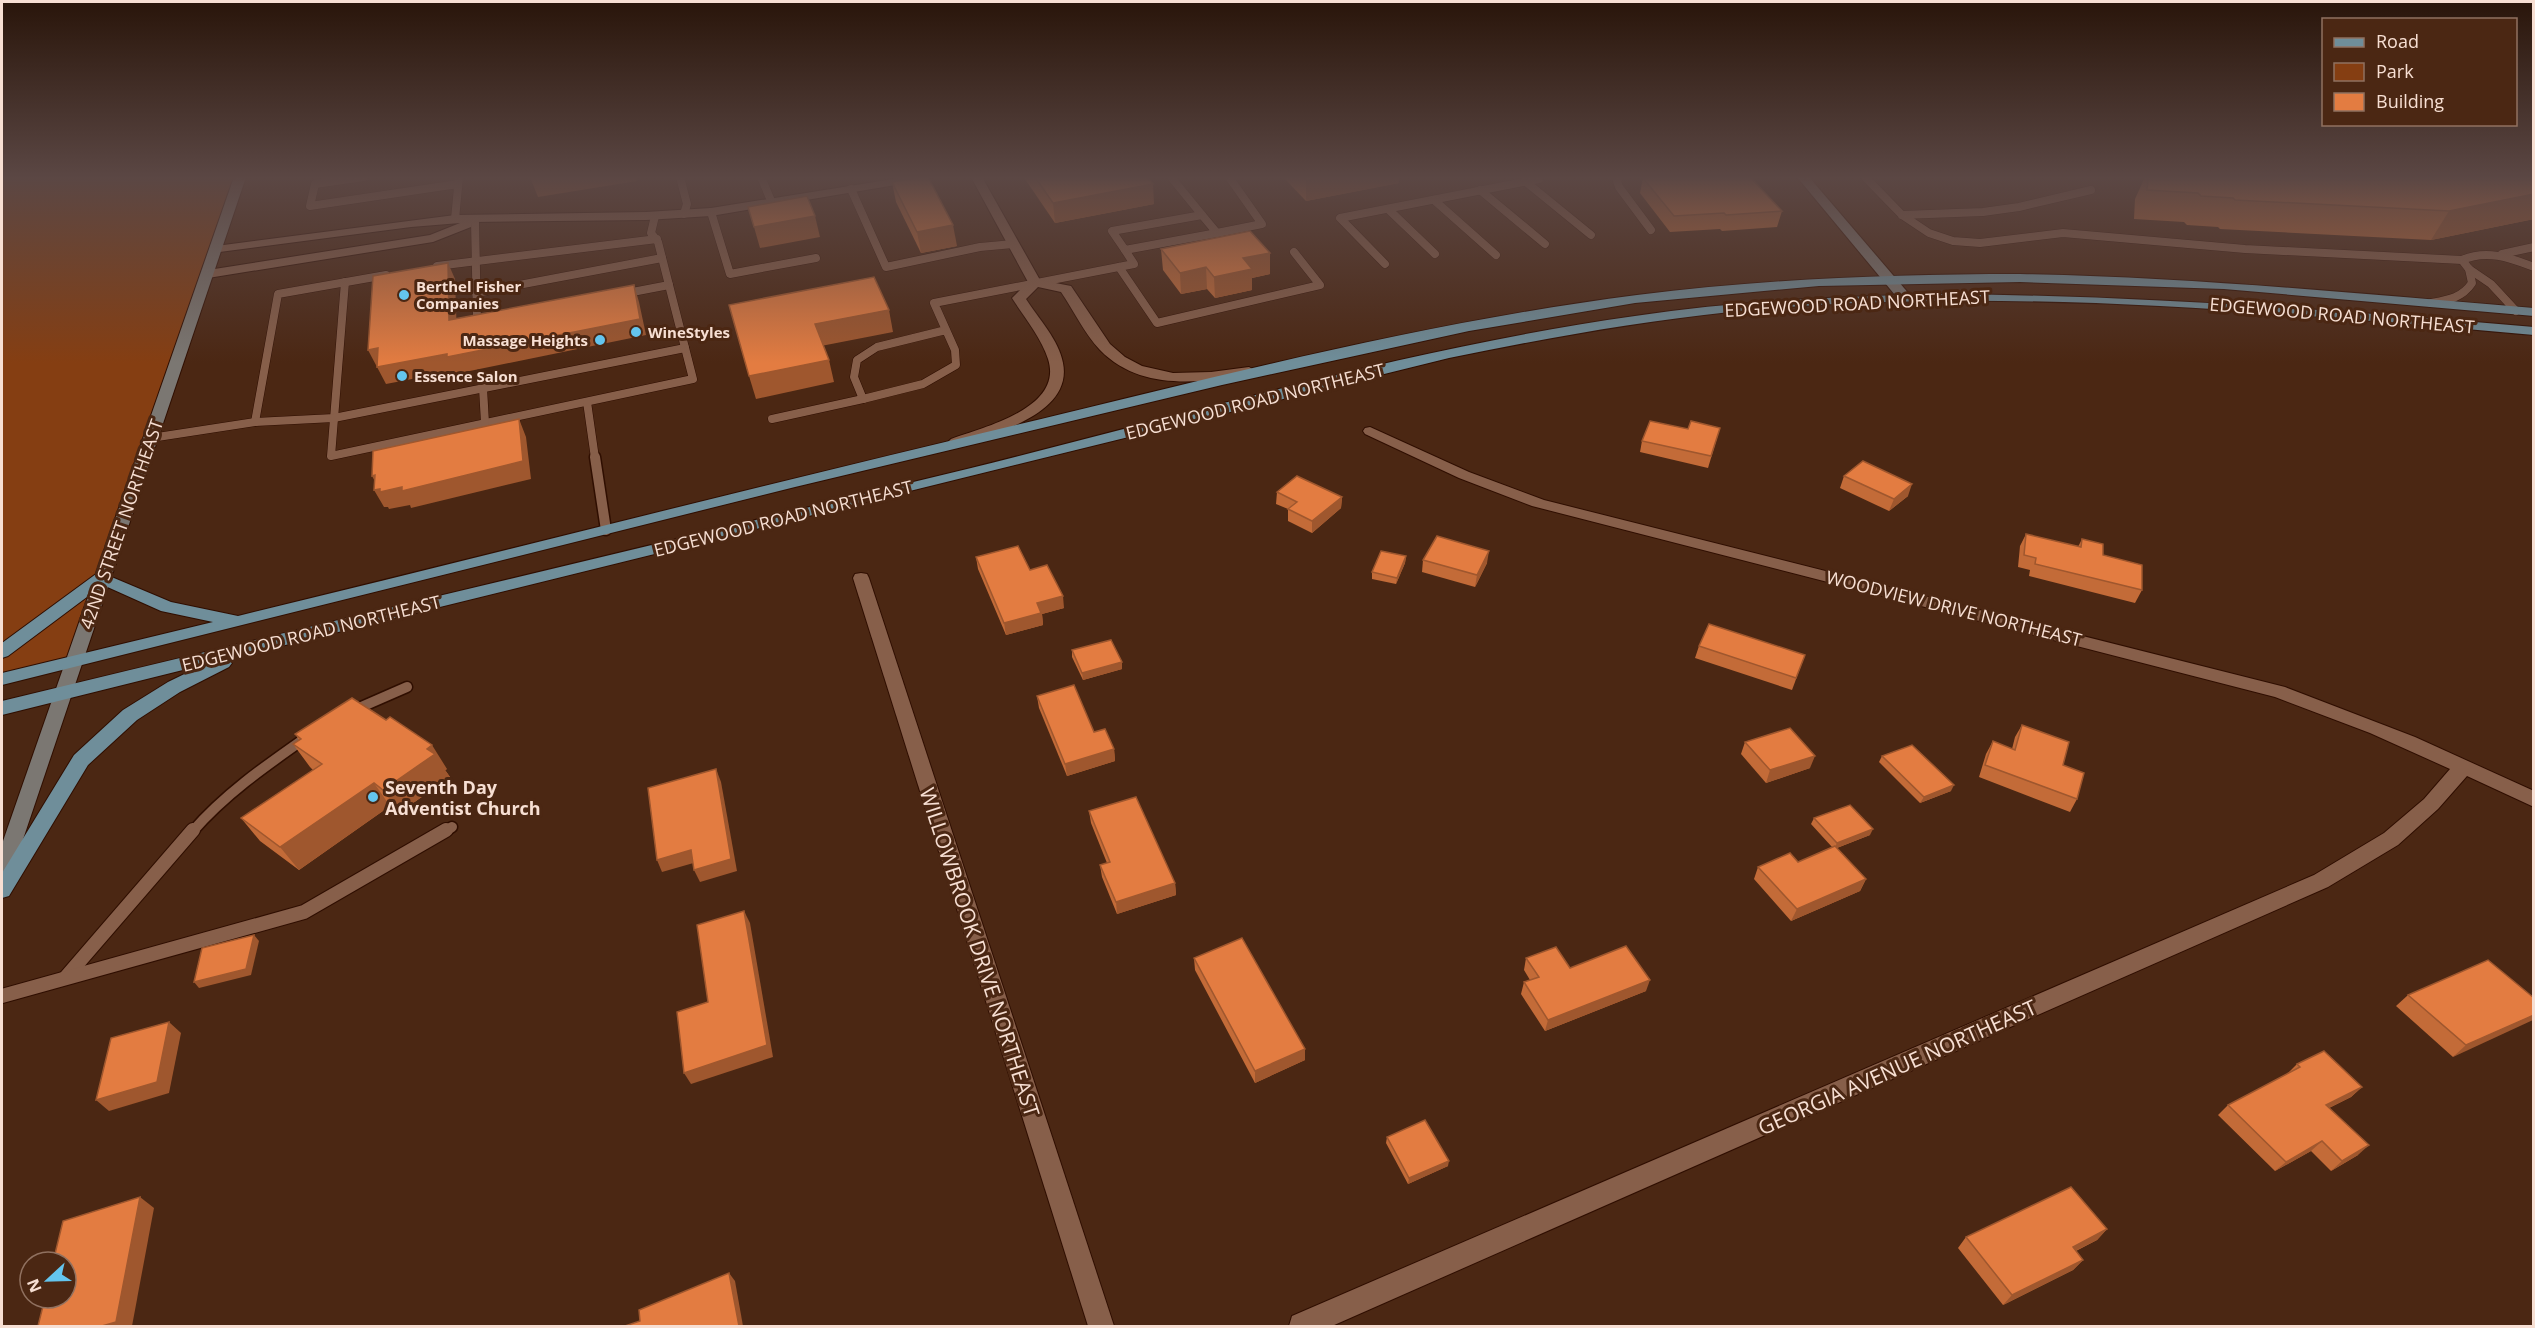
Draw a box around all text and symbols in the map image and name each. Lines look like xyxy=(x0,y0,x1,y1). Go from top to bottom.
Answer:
legend xyxy=(2322,18,2517,126)
text: Road xyxy=(2376,29,2419,53)
text: Park xyxy=(2376,59,2414,83)
text: Building xyxy=(2376,89,2444,113)
place label: Berthel Fisher Companies xyxy=(416,276,521,313)
street label: EDGEWOOD ROAD NORTHEAST xyxy=(1724,284,1990,322)
marker: Berthel Fisher Companies xyxy=(397,288,411,302)
street label: EDGEWOOD ROAD NORTHEAST xyxy=(2209,291,2475,339)
place label: WineStyles xyxy=(648,322,730,342)
marker: WineStyles xyxy=(629,325,643,339)
place label: Massage Heights xyxy=(462,330,588,350)
marker: Massage Heights xyxy=(593,333,607,347)
street label: EDGEWOOD ROAD NORTHEAST xyxy=(1123,357,1387,445)
place label: Essence Salon xyxy=(414,366,518,386)
marker: Essence Salon xyxy=(395,369,409,383)
street label: 42ND STREET NORTHEAST xyxy=(74,416,168,632)
street label: EDGEWOOD ROAD NORTHEAST xyxy=(651,474,915,562)
street label: WOODVIEW DRIVE NORTHEAST xyxy=(1824,565,2084,651)
street label: EDGEWOOD ROAD NORTHEAST xyxy=(179,589,443,677)
place label: Seventh Day Adventist Church xyxy=(385,775,541,820)
street label: WILLOWBROOK DRIVE NORTHEAST xyxy=(913,784,1047,1120)
marker: Seventh Day Adventist Church xyxy=(366,790,380,804)
street label: GEORGIA AVENUE NORTHEAST xyxy=(1753,993,2041,1141)
north arrow xyxy=(18,1250,78,1310)
text: N xyxy=(21,1275,47,1296)

